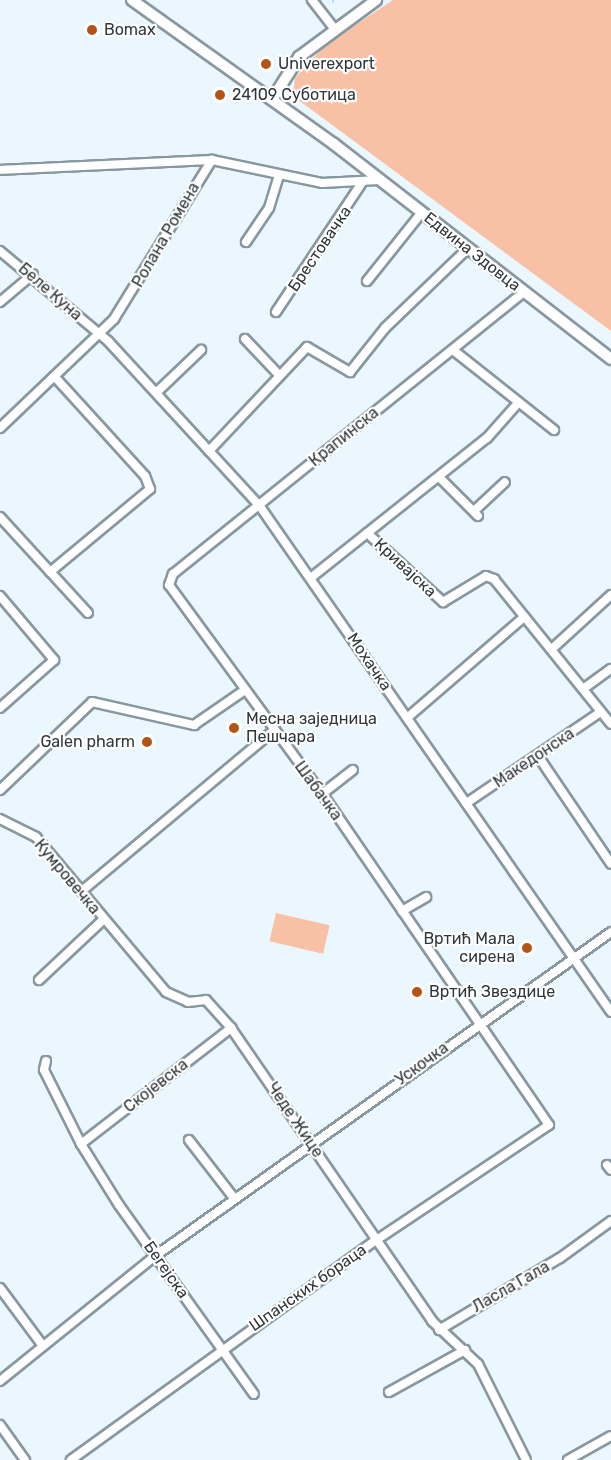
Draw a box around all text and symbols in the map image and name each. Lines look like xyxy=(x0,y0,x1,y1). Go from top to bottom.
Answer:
place label: Bomax xyxy=(104,20,156,40)
marker: Bomax xyxy=(85,23,99,37)
place label: Univerexport xyxy=(278,54,375,74)
marker: Univerexport xyxy=(259,57,273,71)
place label: 24109 Суботица xyxy=(232,85,356,105)
marker: 24109 Суботица xyxy=(213,88,227,102)
street label: Ролана Ромена xyxy=(128,179,204,291)
street label: Брестовачка xyxy=(284,203,356,295)
street label: Едвина Здовца xyxy=(420,208,524,296)
street label: Беле Куна xyxy=(14,259,86,325)
street label: Крапинска xyxy=(305,403,383,471)
street label: Кривајска xyxy=(370,535,440,601)
street label: Мохачка xyxy=(343,629,395,695)
place label: Месна заједница Пешчара xyxy=(246,709,377,747)
marker: Месна заједница Пешчара xyxy=(227,721,241,735)
street label: Македонска xyxy=(490,724,578,792)
place label: Galen pharm xyxy=(40,732,135,752)
marker: Galen pharm xyxy=(140,735,154,749)
street label: Шабачка xyxy=(290,758,346,824)
street label: Кумровечка xyxy=(30,836,104,918)
place label: Вртић Мала сирена xyxy=(423,929,515,967)
marker: Вртић Мала сирена xyxy=(520,941,534,955)
place label: Вртић Звездице xyxy=(429,982,555,1002)
marker: Вртић Звездице xyxy=(410,985,424,999)
street label: Ускочка xyxy=(392,1038,452,1090)
street label: Скојевска xyxy=(120,1055,192,1117)
street label: Чеде Жице xyxy=(263,1079,327,1161)
street label: Бегејска xyxy=(139,1238,193,1302)
street label: Шпанских бораца xyxy=(246,1240,370,1336)
street label: Ласла Гала xyxy=(469,1257,553,1317)

